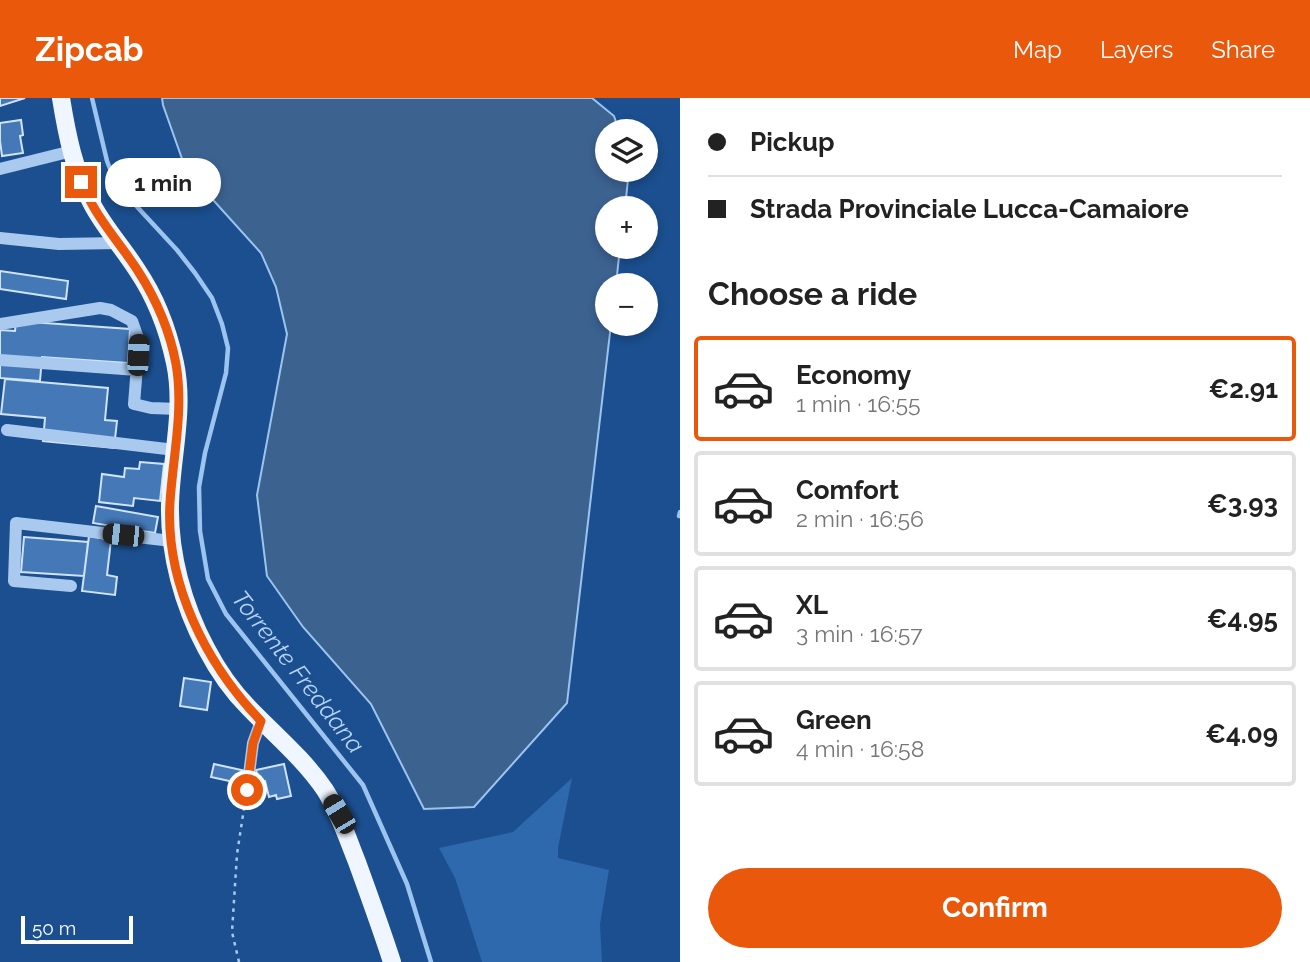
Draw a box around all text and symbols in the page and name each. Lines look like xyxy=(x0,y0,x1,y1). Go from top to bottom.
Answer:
text: Zipcab xyxy=(35,30,144,69)
text: Map xyxy=(1013,35,1062,64)
text: Layers xyxy=(1100,35,1173,64)
text: Share xyxy=(1211,35,1275,64)
map controls xyxy=(595,119,658,336)
button: layers xyxy=(595,119,658,182)
text: Pickup xyxy=(750,127,835,157)
callout: 1 min xyxy=(106,158,221,206)
route end xyxy=(65,166,97,198)
text: 1 min xyxy=(134,169,192,196)
text: Strada Provinciale Lucca-Camaiore xyxy=(750,194,1189,224)
button: + xyxy=(595,196,658,259)
button: − xyxy=(595,273,658,336)
text: Choose a ride xyxy=(708,275,917,312)
car xyxy=(127,333,150,377)
icon: car xyxy=(712,357,775,420)
text: Economy xyxy=(796,360,911,390)
text: €2.91 xyxy=(1209,374,1278,404)
text: 1 min · 16:55 xyxy=(796,390,920,417)
icon: car xyxy=(712,472,775,535)
text: Comfort xyxy=(796,475,899,505)
text: €3.93 xyxy=(1207,489,1278,519)
text: 2 min · 16:56 xyxy=(796,505,924,532)
car xyxy=(102,522,145,548)
water label: Torrente Freddana xyxy=(226,585,371,759)
icon: car xyxy=(712,587,775,650)
text: XL xyxy=(796,590,828,620)
text: €4.95 xyxy=(1207,604,1278,634)
text: 3 min · 16:57 xyxy=(796,620,923,647)
icon: car xyxy=(712,702,775,765)
text: Green xyxy=(796,705,872,735)
text: €4.09 xyxy=(1205,719,1278,749)
text: 4 min · 16:58 xyxy=(796,735,924,762)
route start xyxy=(231,774,263,806)
car xyxy=(320,791,359,837)
button: Confirm xyxy=(708,868,1282,948)
scale bar xyxy=(21,913,133,945)
text: 50 m xyxy=(32,917,76,939)

